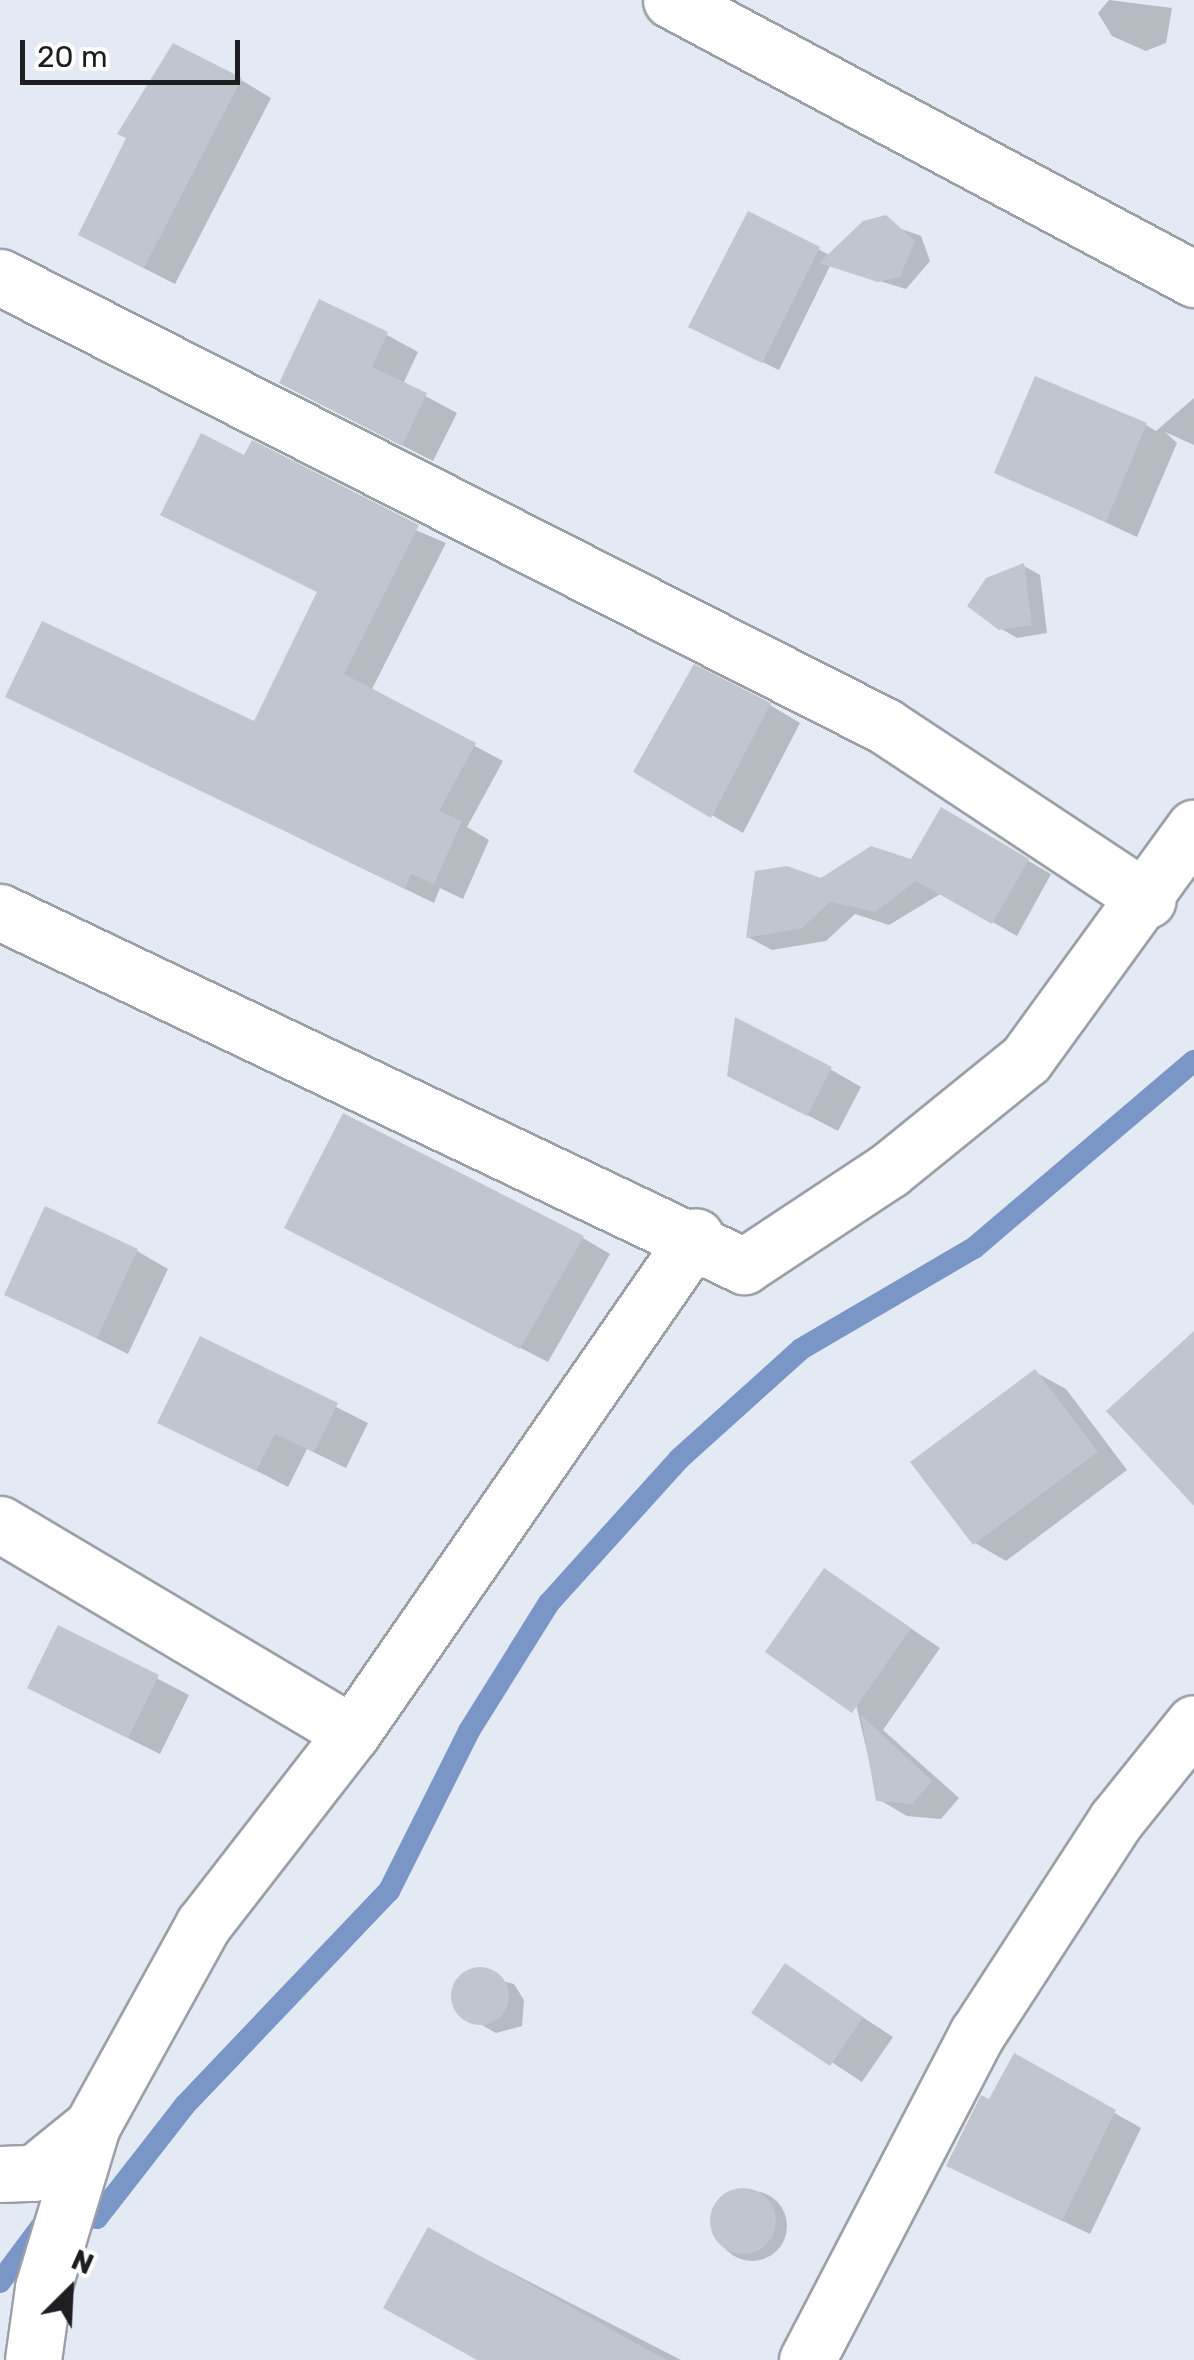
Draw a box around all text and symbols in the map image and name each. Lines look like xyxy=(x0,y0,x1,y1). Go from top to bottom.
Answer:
scale bar xyxy=(25,20,245,82)
text: 20 m xyxy=(37,39,108,75)
north arrow xyxy=(20,2240,120,2340)
text: N xyxy=(66,2243,98,2281)

